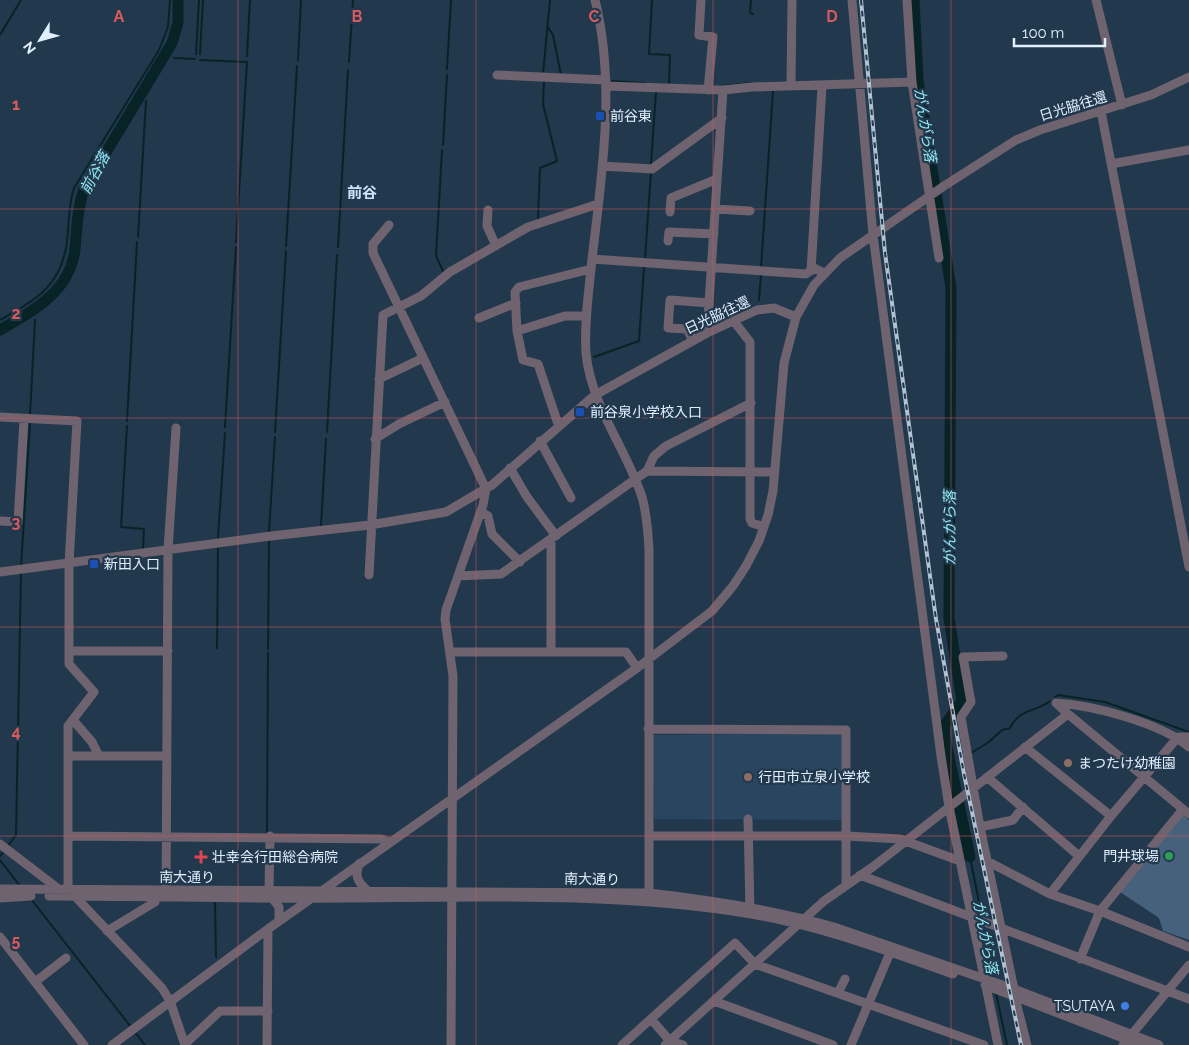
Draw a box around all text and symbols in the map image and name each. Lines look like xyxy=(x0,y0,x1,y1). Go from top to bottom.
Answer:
text: A xyxy=(114,7,125,26)
text: B xyxy=(352,7,363,26)
text: C xyxy=(589,7,600,26)
text: D xyxy=(826,7,838,26)
north arrow xyxy=(15,15,65,65)
scale bar xyxy=(1014,15,1105,47)
text: 100 m xyxy=(1022,24,1064,42)
text: N xyxy=(20,39,39,57)
water label: がんがら落 xyxy=(910,87,940,165)
street label: 日光脇往還 xyxy=(1037,88,1109,124)
text: 1 xyxy=(12,95,20,114)
place label: 前谷東 xyxy=(610,108,652,124)
marker: 前谷東 xyxy=(594,110,606,122)
water label: 前谷落 xyxy=(76,147,114,197)
district label: 前谷 xyxy=(347,184,377,202)
street label: 日光脇往還 xyxy=(682,293,752,337)
text: 2 xyxy=(11,304,21,323)
place label: 前谷泉小学校入口 xyxy=(590,404,702,420)
marker: 前谷泉小学校入口 xyxy=(574,406,586,418)
water label: がんがら落 xyxy=(941,489,959,566)
text: 3 xyxy=(12,513,21,532)
place label: 新田入口 xyxy=(104,556,160,572)
marker: 新田入口 xyxy=(88,558,100,570)
text: 4 xyxy=(11,722,21,741)
place label: まつたけ幼稚園 xyxy=(1078,755,1176,771)
marker: まつたけ幼稚園 xyxy=(1062,757,1074,769)
place label: 行田市立泉小学校 xyxy=(758,769,870,785)
marker: 行田市立泉小学校 xyxy=(742,771,754,783)
place label: 門井球場 xyxy=(1103,848,1159,864)
place label: 壮幸会行田総合病院 xyxy=(212,849,338,865)
marker: 壮幸会行田総合病院 xyxy=(194,850,208,864)
marker: 門井球場 xyxy=(1163,850,1175,862)
street label: 南大通り xyxy=(159,869,215,885)
street label: 南大通り xyxy=(564,871,620,887)
water label: がんがら落 xyxy=(969,898,1001,977)
text: 5 xyxy=(12,931,21,950)
place label: TSUTAYA xyxy=(1054,998,1116,1014)
marker: TSUTAYA xyxy=(1119,1000,1131,1012)

